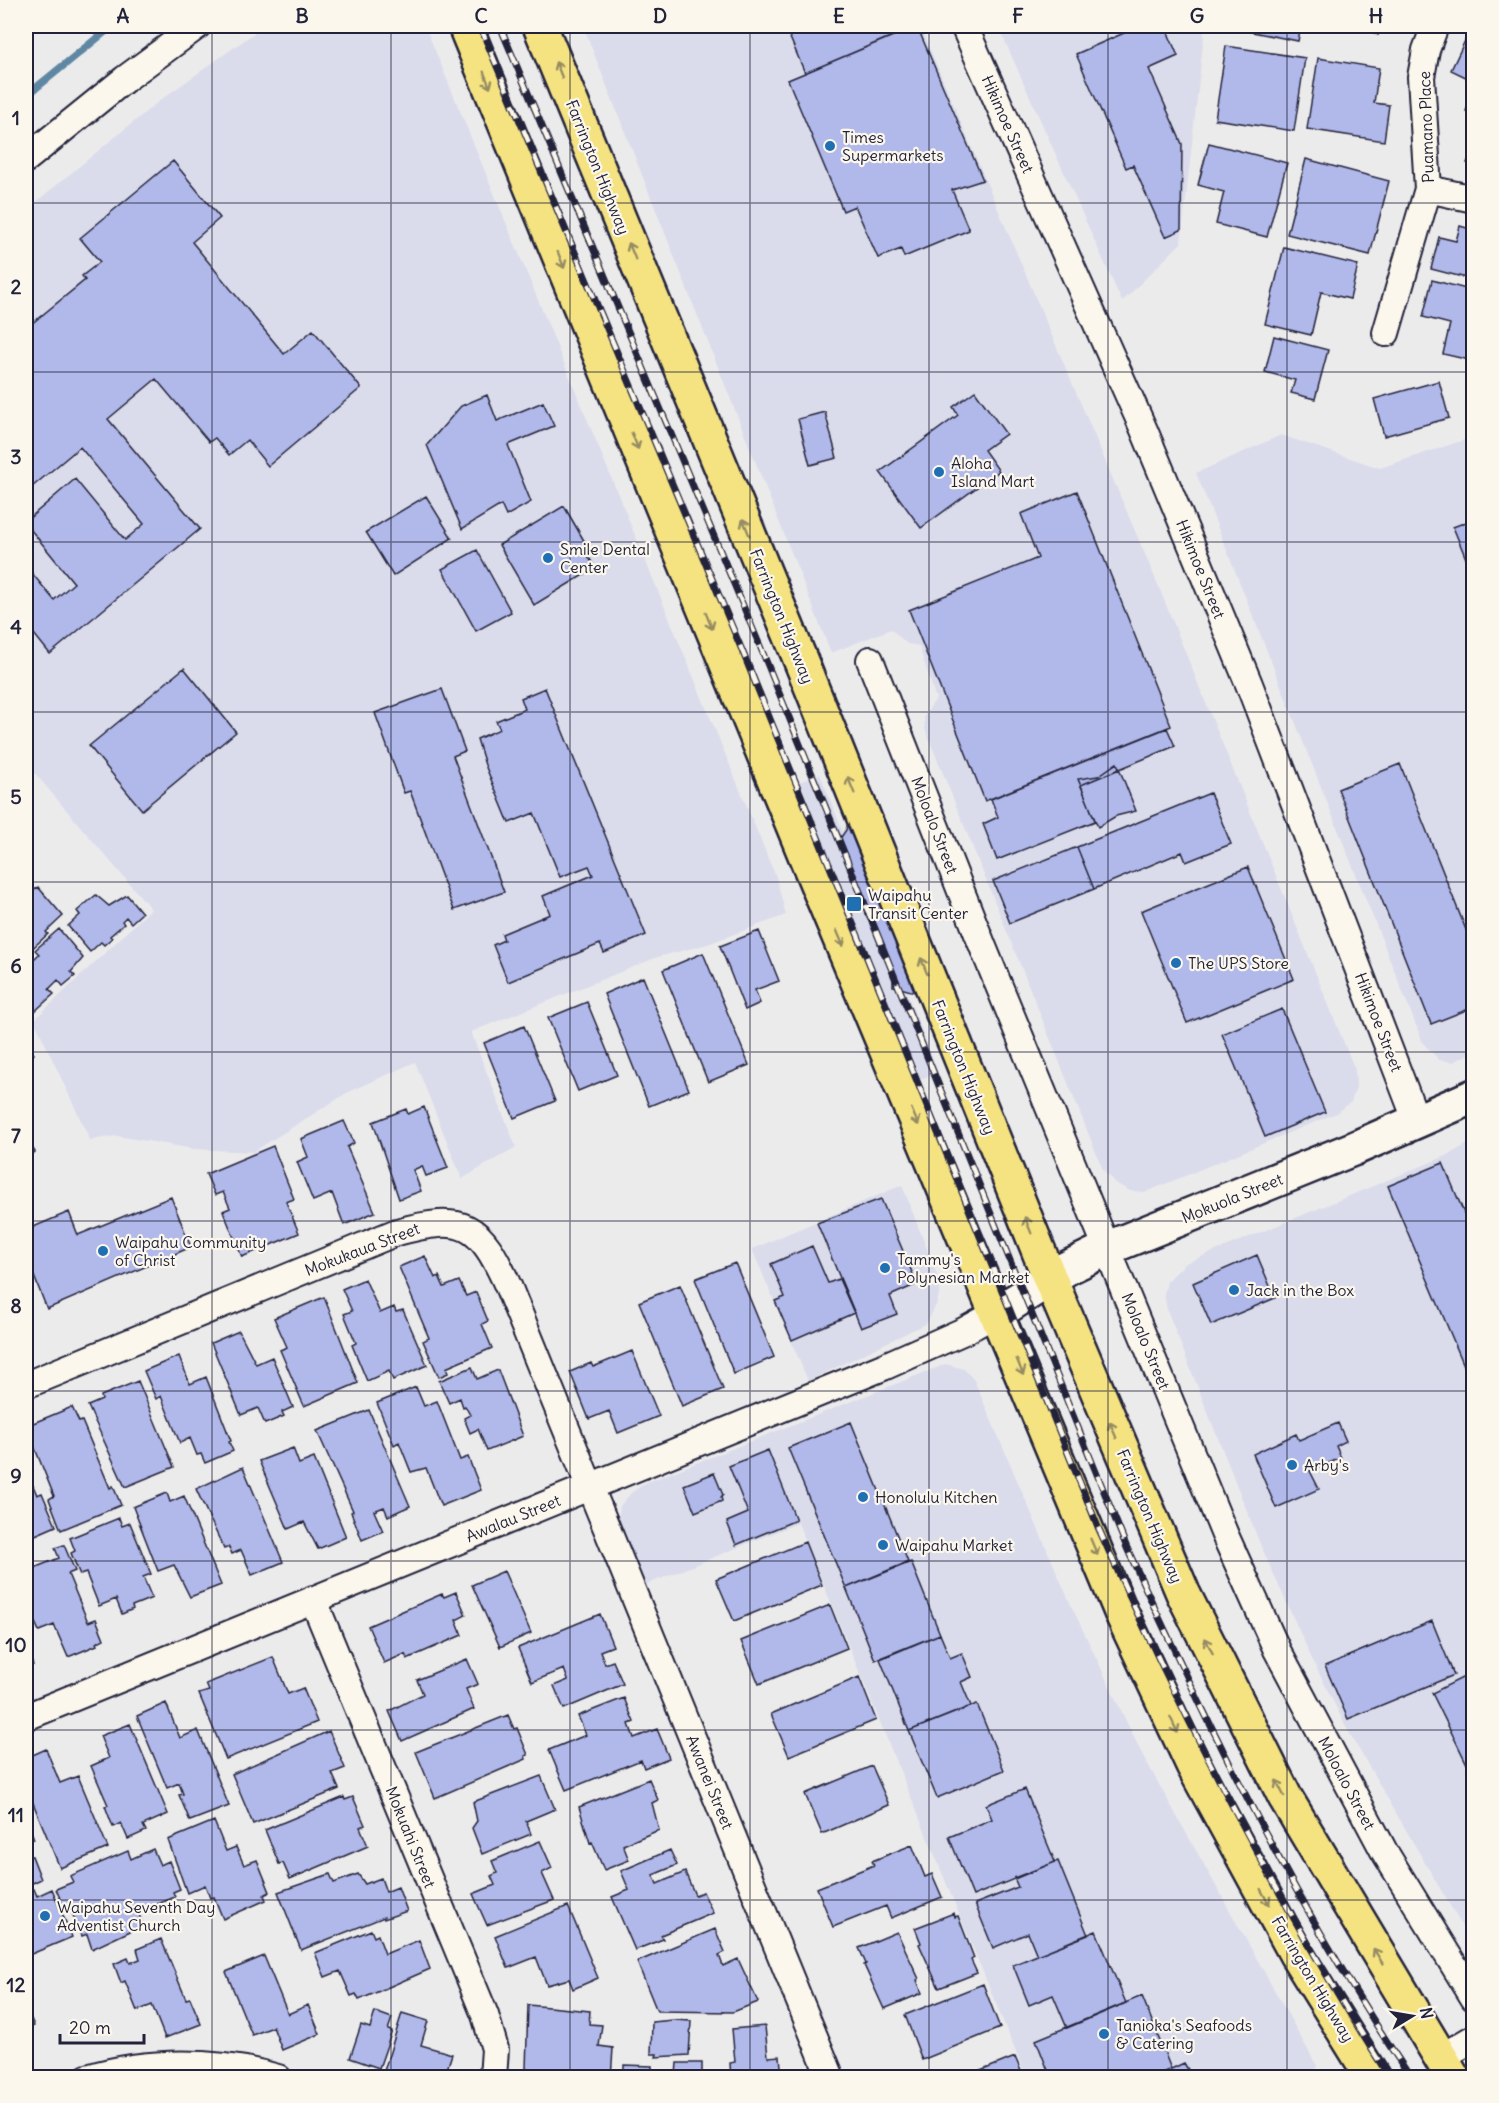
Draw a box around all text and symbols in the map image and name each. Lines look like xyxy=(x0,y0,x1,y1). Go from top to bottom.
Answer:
text: A xyxy=(117,3,130,28)
text: B xyxy=(295,3,309,28)
text: C xyxy=(474,3,488,28)
text: D xyxy=(653,3,667,28)
text: E xyxy=(833,3,845,28)
text: F xyxy=(1012,3,1024,28)
text: G xyxy=(1190,3,1204,28)
text: H xyxy=(1369,3,1383,28)
one-way arrow xyxy=(553,62,564,80)
one-way arrow xyxy=(482,70,493,88)
street label: Puamano Place xyxy=(1414,71,1438,183)
street label: Hikimoe Street xyxy=(978,72,1039,177)
street label: Farrington Highway xyxy=(562,97,634,237)
text: 1 xyxy=(12,105,20,130)
place label: Times Supermarkets xyxy=(842,127,944,165)
marker: Times Supermarkets xyxy=(823,139,837,153)
one-way arrow xyxy=(626,243,637,261)
one-way arrow xyxy=(556,250,567,269)
text: 2 xyxy=(11,274,22,299)
one-way arrow xyxy=(630,431,641,449)
text: 3 xyxy=(10,444,22,469)
place label: Aloha Island Mart xyxy=(951,453,1035,491)
marker: Aloha Island Mart xyxy=(932,465,946,479)
street label: Hikimoe Street xyxy=(1172,517,1230,622)
one-way arrow xyxy=(740,518,751,536)
place label: Smile Dental Center xyxy=(560,539,650,577)
street label: Farrington Highway xyxy=(746,546,818,686)
marker: Smile Dental Center xyxy=(541,551,555,565)
one-way arrow xyxy=(704,611,715,630)
text: 4 xyxy=(10,614,22,639)
street label: Moloalo Street xyxy=(907,774,963,877)
one-way arrow xyxy=(845,776,856,795)
text: 5 xyxy=(10,784,22,809)
place label: Waipahu Transit Center xyxy=(868,885,969,923)
marker: Waipahu Transit Center xyxy=(845,895,863,913)
one-way arrow xyxy=(835,928,846,946)
text: 6 xyxy=(10,953,22,978)
place label: The UPS Store xyxy=(1188,953,1289,973)
marker: The UPS Store xyxy=(1169,956,1183,970)
one-way arrow xyxy=(918,957,929,976)
street label: Hikimoe Street xyxy=(1351,969,1407,1075)
street label: Farrington Highway xyxy=(928,997,1000,1137)
one-way arrow xyxy=(911,1108,922,1126)
text: 7 xyxy=(11,1123,21,1148)
street label: Mokuola Street xyxy=(1178,1168,1286,1227)
one-way arrow xyxy=(1022,1216,1033,1234)
street label: Mokukaua Street xyxy=(302,1218,423,1280)
place label: Waipahu Community of Christ xyxy=(115,1232,266,1270)
marker: Waipahu Community of Christ xyxy=(96,1244,110,1258)
place label: Tammy's Polynesian Market xyxy=(897,1249,1030,1287)
marker: Tammy's Polynesian Market xyxy=(878,1261,892,1275)
place label: Jack in the Box xyxy=(1246,1280,1354,1300)
marker: Jack in the Box xyxy=(1227,1283,1241,1297)
street label: Moloalo Street xyxy=(1118,1290,1175,1393)
text: 8 xyxy=(10,1293,22,1318)
one-way arrow xyxy=(1015,1357,1026,1375)
one-way arrow xyxy=(1107,1421,1119,1439)
street label: Farrington Highway xyxy=(1113,1446,1187,1586)
place label: Arby's xyxy=(1304,1455,1349,1475)
marker: Arby's xyxy=(1285,1458,1299,1472)
text: 9 xyxy=(10,1463,22,1488)
place label: Honolulu Kitchen xyxy=(875,1487,998,1507)
street label: Awalau Street xyxy=(463,1490,564,1546)
marker: Honolulu Kitchen xyxy=(856,1490,870,1504)
place label: Waipahu Market xyxy=(895,1535,1013,1555)
marker: Waipahu Market xyxy=(876,1538,890,1552)
one-way arrow xyxy=(1089,1538,1100,1556)
text: 10 xyxy=(5,1632,27,1657)
one-way arrow xyxy=(1203,1638,1214,1656)
one-way arrow xyxy=(1168,1715,1180,1733)
street label: Awanei Street xyxy=(682,1732,738,1833)
street label: Moloalo Street xyxy=(1314,1733,1380,1834)
one-way arrow xyxy=(1274,1779,1285,1797)
street label: Mokuahi Street xyxy=(382,1783,441,1891)
text: 11 xyxy=(8,1802,24,1827)
one-way arrow xyxy=(1259,1888,1271,1905)
place label: Waipahu Seventh Day Adventist Church xyxy=(57,1897,215,1935)
marker: Waipahu Seventh Day Adventist Church xyxy=(38,1909,52,1923)
street label: Farrington Highway xyxy=(1267,1912,1359,2046)
one-way arrow xyxy=(1372,1948,1384,1965)
text: 12 xyxy=(7,1972,25,1997)
north arrow xyxy=(1382,1986,1442,2046)
text: N xyxy=(1416,2006,1438,2020)
scale bar xyxy=(60,2007,144,2045)
place label: Tanioka's Seafoods & Catering xyxy=(1116,2015,1252,2053)
text: 20 m xyxy=(69,2016,111,2039)
marker: Tanioka's Seafoods & Catering xyxy=(1097,2027,1111,2041)

